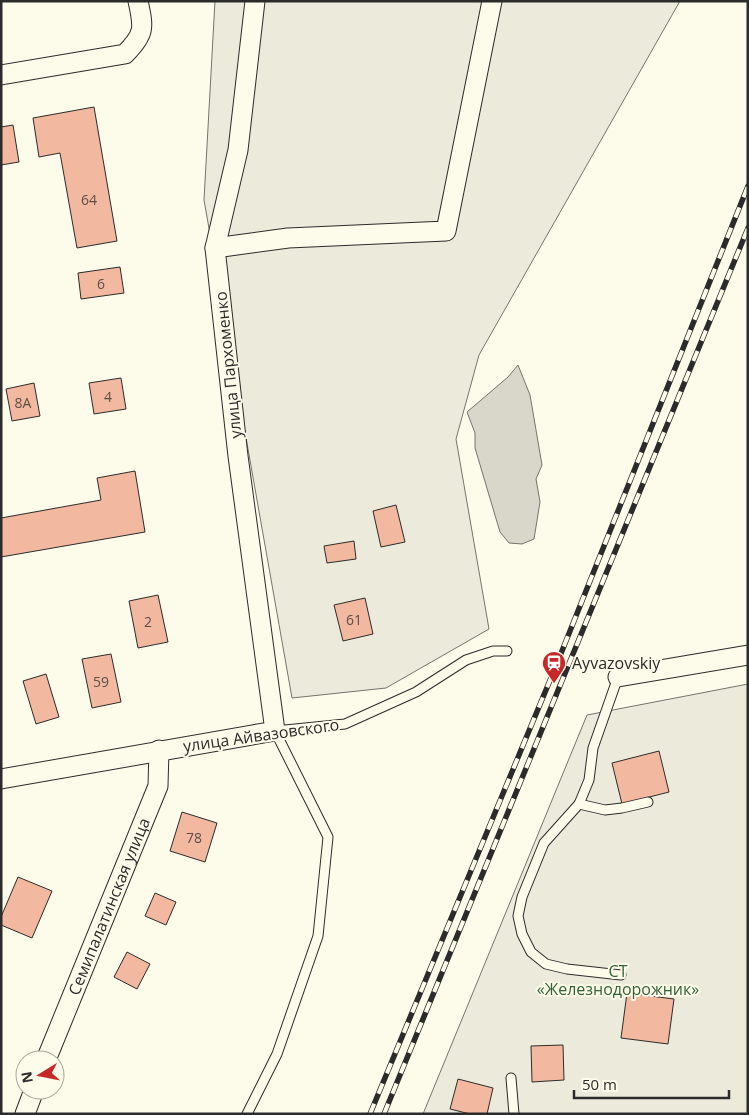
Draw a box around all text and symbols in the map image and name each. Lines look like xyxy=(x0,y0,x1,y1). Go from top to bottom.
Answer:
house number: 64 xyxy=(81,190,97,209)
house number: 6 xyxy=(97,274,105,293)
street label: улица Пархоменко xyxy=(209,291,247,439)
house number: 4 xyxy=(104,387,112,406)
house number: 8А xyxy=(15,393,32,412)
house number: 61 xyxy=(346,610,362,629)
house number: 2 xyxy=(144,612,152,631)
station icon: Ayvazovskiy xyxy=(541,650,567,684)
place label: Ayvazovskiy xyxy=(572,652,661,674)
house number: 59 xyxy=(93,672,109,691)
street label: улица Айвазовского xyxy=(182,713,340,757)
street label: Семипалатинская улица xyxy=(63,814,155,998)
house number: 78 xyxy=(186,828,202,847)
park label: СТ «Железнодорожник» xyxy=(537,960,699,1000)
north arrow xyxy=(15,1050,65,1100)
scale bar xyxy=(574,1068,729,1100)
text: N xyxy=(16,1070,37,1085)
text: 50 m xyxy=(582,1074,617,1094)

